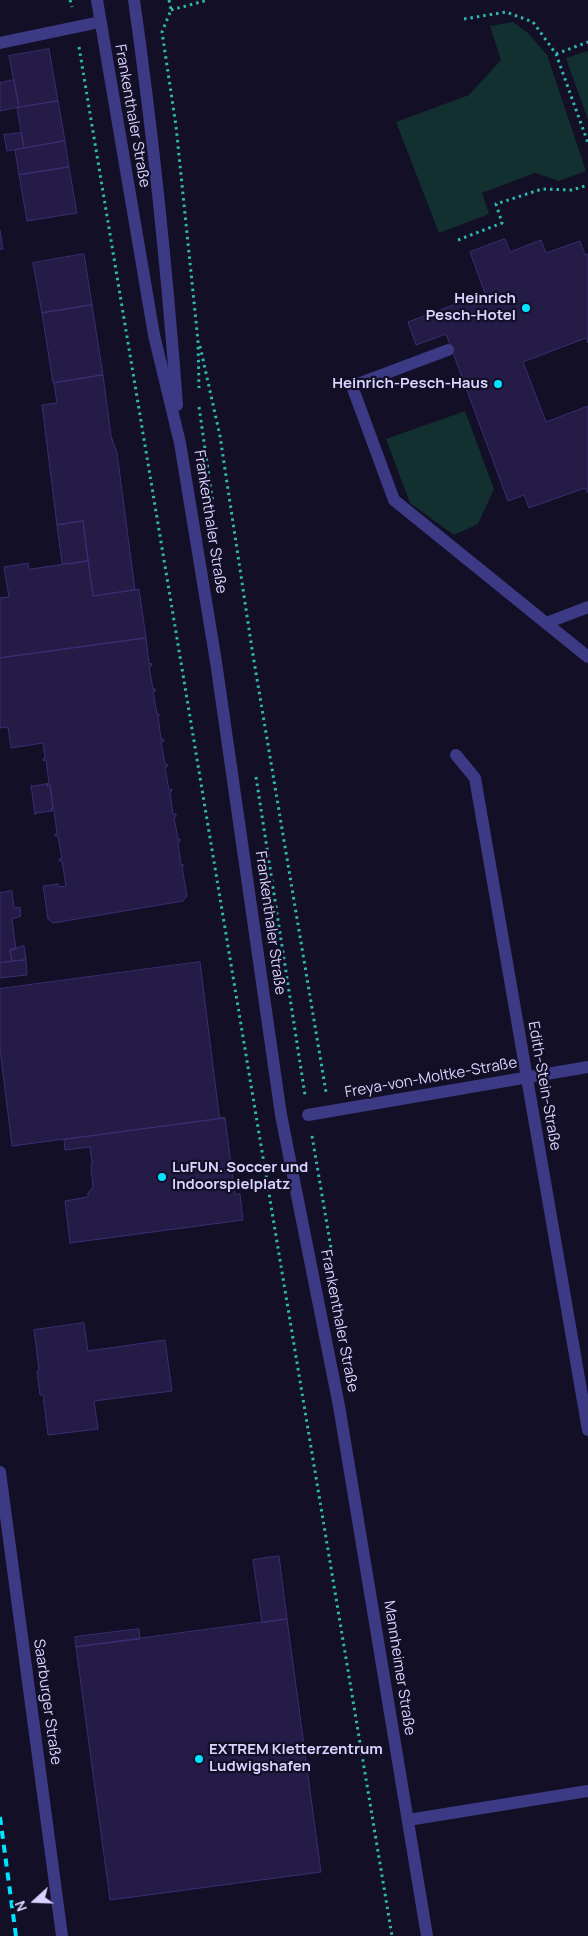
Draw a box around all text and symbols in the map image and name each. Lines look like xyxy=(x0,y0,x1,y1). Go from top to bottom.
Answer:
street label: Frankenthaler Straße xyxy=(111,43,153,189)
place label: Heinrich Pesch-Hotel xyxy=(426,290,516,325)
marker: Heinrich Pesch-Hotel xyxy=(520,302,532,314)
place label: Heinrich-Pesch-Haus xyxy=(332,375,488,393)
marker: Heinrich-Pesch-Haus xyxy=(492,378,504,390)
street label: Frankenthaler Straße xyxy=(190,449,230,595)
street label: Frankenthaler Straße xyxy=(251,850,289,996)
street label: Edith-Stein-Straße xyxy=(524,1020,564,1152)
street label: Freya-von-Moltke-Straße xyxy=(343,1054,519,1102)
place label: LuFUN. Soccer und Indoorspielplatz xyxy=(172,1159,308,1194)
marker: LuFUN. Soccer und Indoorspielplatz xyxy=(156,1171,168,1183)
street label: Frankenthaler Straße xyxy=(316,1248,362,1394)
street label: Mannheimer Straße xyxy=(379,1599,419,1737)
street label: Saarburger Straße xyxy=(29,1638,65,1766)
place label: EXTREM Kletterzentrum Ludwigshafen xyxy=(209,1741,383,1776)
marker: EXTREM Kletterzentrum Ludwigshafen xyxy=(193,1753,205,1765)
north arrow xyxy=(10,1876,60,1926)
text: N xyxy=(10,1898,31,1914)

